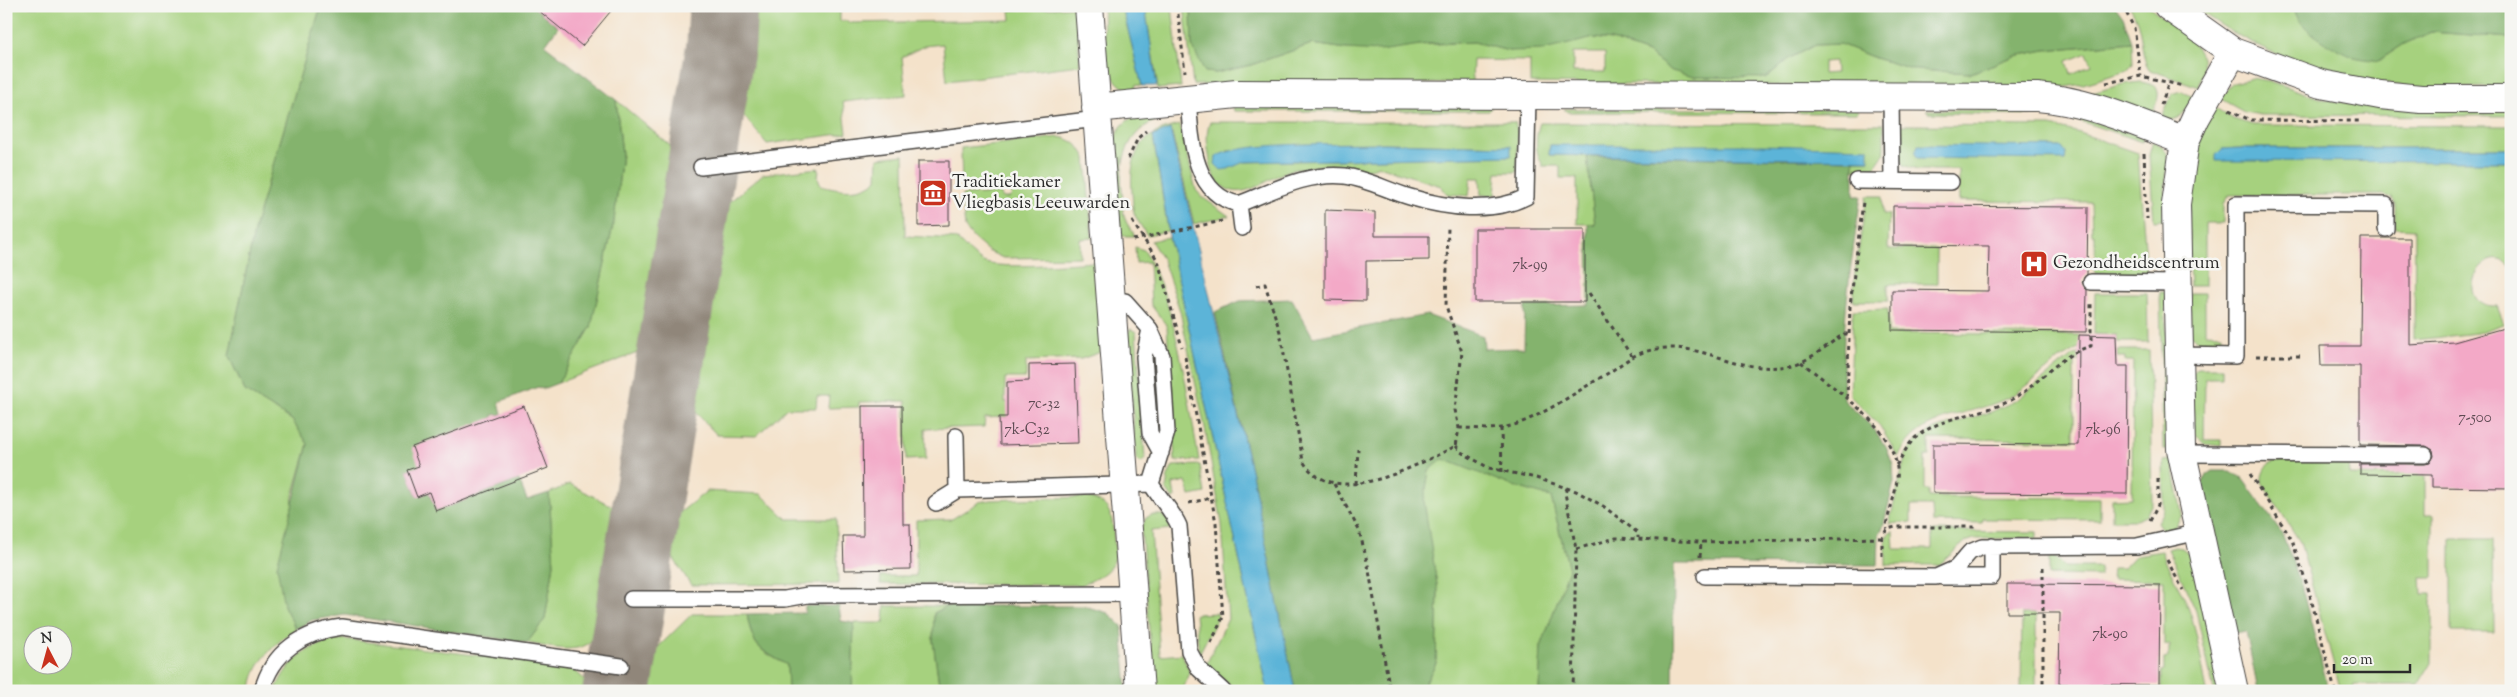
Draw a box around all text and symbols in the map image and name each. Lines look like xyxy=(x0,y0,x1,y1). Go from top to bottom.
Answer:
place label: Traditiekamer Vliegbasis Leeuwarden xyxy=(952,170,1130,217)
museum icon: Traditiekamer Vliegbasis Leeuwarden xyxy=(918,178,948,208)
hospital icon: Gezondheidscentrum xyxy=(2019,249,2049,279)
place label: Gezondheidscentrum xyxy=(2053,251,2220,277)
house number: 7k-99 xyxy=(1512,255,1548,276)
house number: 7c-32 xyxy=(1028,394,1060,415)
house number: 7-500 xyxy=(2458,408,2492,429)
house number: 7k-C32 xyxy=(1004,420,1050,441)
house number: 7k-96 xyxy=(2085,420,2121,441)
north arrow xyxy=(22,624,72,674)
house number: 7k-90 xyxy=(2092,624,2128,645)
text: N xyxy=(40,629,53,650)
scale bar xyxy=(2334,642,2411,674)
text: 20 m xyxy=(2342,650,2373,671)

